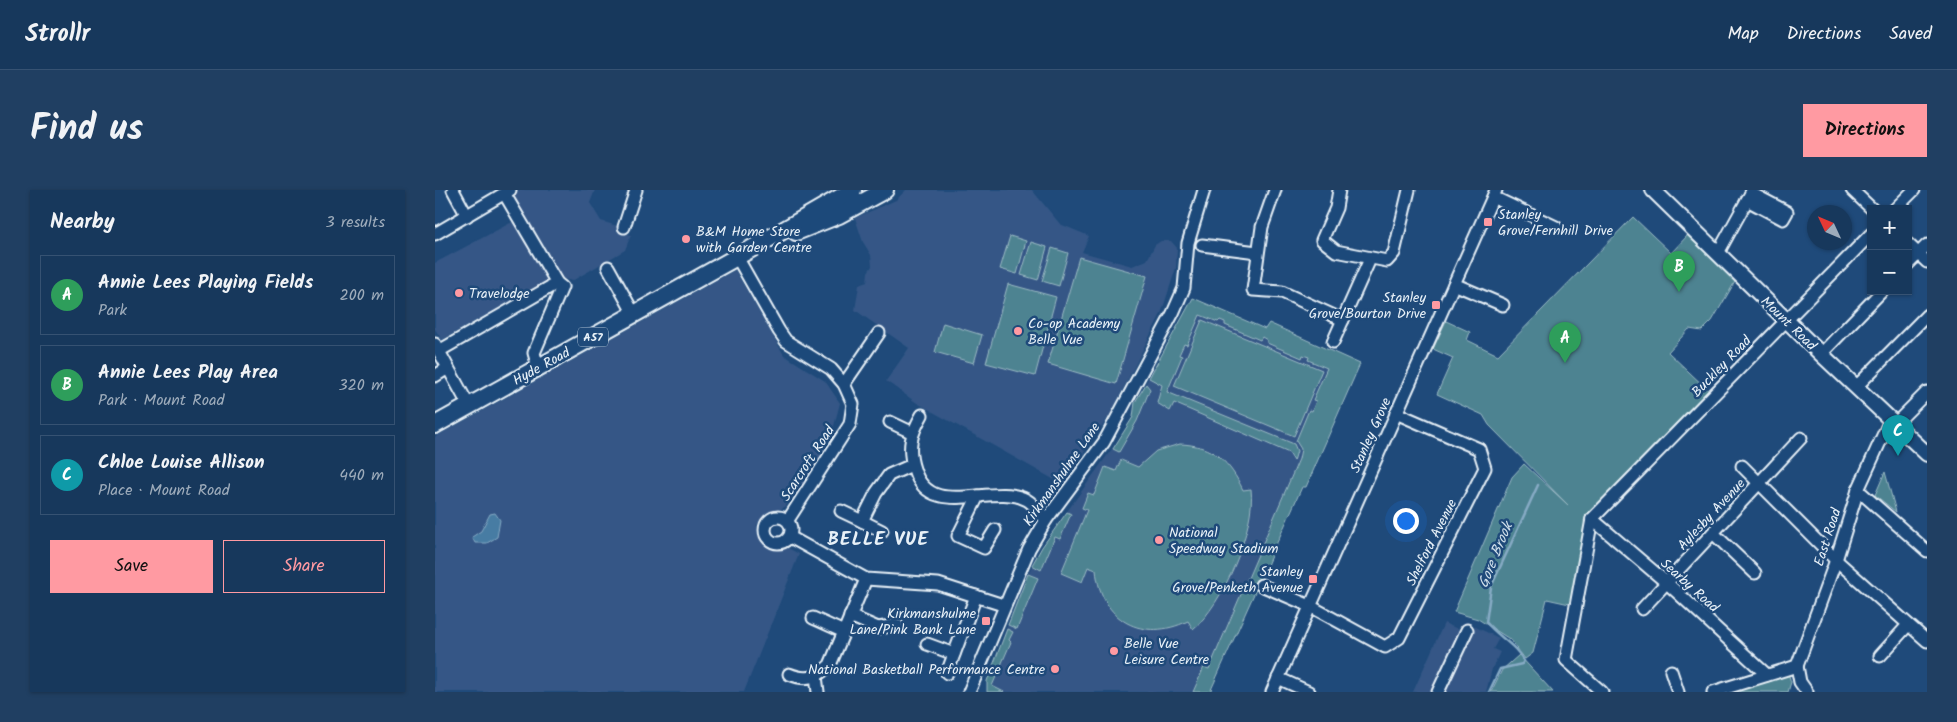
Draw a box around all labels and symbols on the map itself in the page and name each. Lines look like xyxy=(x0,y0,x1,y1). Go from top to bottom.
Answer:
place label: Stanley Grove/Fernhill Drive xyxy=(1498,204,1614,242)
north arrow xyxy=(1807,205,1852,250)
marker: Stanley Grove/Fernhill Drive xyxy=(1482,216,1494,228)
place label: B&M Home Store with Garden Centre xyxy=(696,221,813,259)
marker: B&M Home Store with Garden Centre xyxy=(680,233,692,245)
pin: B xyxy=(1663,251,1695,292)
place label: Travelodge xyxy=(469,283,530,305)
marker: Travelodge xyxy=(453,287,465,299)
place label: Stanley Grove/Bourton Drive xyxy=(1309,287,1427,325)
street label: Mount Road xyxy=(1755,291,1822,357)
marker: Stanley Grove/Bourton Drive xyxy=(1430,299,1442,311)
place label: Co-op Academy Belle Vue xyxy=(1028,313,1121,351)
pin: A xyxy=(1549,322,1581,363)
marker: Co-op Academy Belle Vue xyxy=(1012,325,1024,337)
road number: A57 xyxy=(578,328,608,346)
street label: Buckley Road xyxy=(1687,330,1758,403)
street label: Hyde Road xyxy=(509,342,575,392)
street label: Stanley Grove xyxy=(1344,394,1398,477)
pin: C xyxy=(1882,415,1914,456)
street label: Kirkmanshulme Lane xyxy=(1018,417,1106,531)
street label: Scarcroft Road xyxy=(775,420,841,506)
street label: Aylesby Avenue xyxy=(1672,473,1751,556)
street label: Shelford Avenue xyxy=(1401,495,1464,590)
street label: East Road xyxy=(1808,505,1848,569)
your location xyxy=(1393,508,1419,534)
water label: Gore Brook xyxy=(1472,517,1521,592)
place label: National Speedway Stadium xyxy=(1169,522,1279,560)
district label: BELLE VUE xyxy=(827,525,929,555)
marker: National Speedway Stadium xyxy=(1153,534,1165,546)
street label: Searby Road xyxy=(1655,553,1724,619)
place label: Stanley Grove/Penketh Avenue xyxy=(1172,561,1304,599)
marker: Stanley Grove/Penketh Avenue xyxy=(1307,573,1319,585)
place label: Kirkmanshulme Lane/Pink Bank Lane xyxy=(849,603,977,641)
marker: Kirkmanshulme Lane/Pink Bank Lane xyxy=(980,615,992,627)
place label: Belle Vue Leisure Centre xyxy=(1124,633,1210,671)
marker: Belle Vue Leisure Centre xyxy=(1108,645,1120,657)
place label: National Basketball Performance Centre xyxy=(808,659,1046,681)
marker: National Basketball Performance Centre xyxy=(1049,663,1061,675)

